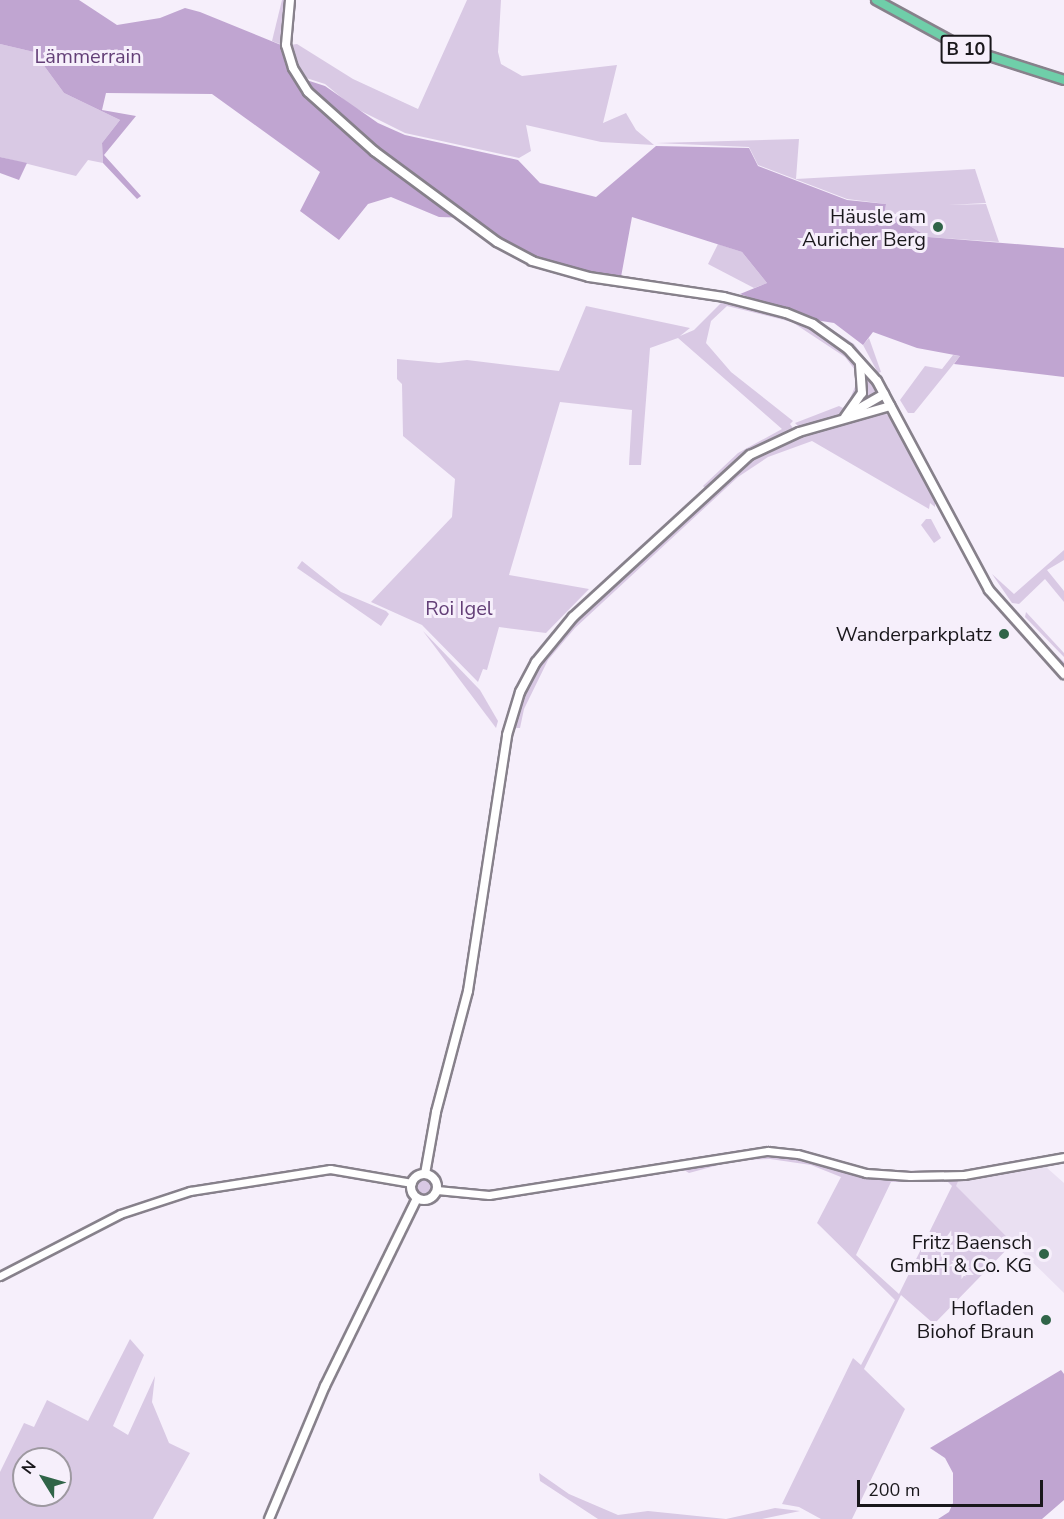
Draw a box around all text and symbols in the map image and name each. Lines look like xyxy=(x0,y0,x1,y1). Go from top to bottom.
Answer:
road number: B 10 xyxy=(940,34,992,64)
park label: Lämmerrain xyxy=(34,44,142,68)
place label: Häusle am Auricher Berg xyxy=(802,204,926,251)
marker: Häusle am Auricher Berg xyxy=(931,220,945,234)
park label: Roi Igel xyxy=(425,596,493,620)
place label: Wanderparkplatz xyxy=(836,622,992,646)
marker: Wanderparkplatz xyxy=(997,627,1011,641)
place label: Fritz Baensch GmbH & Co. KG xyxy=(890,1230,1032,1277)
marker: Fritz Baensch GmbH & Co. KG xyxy=(1037,1247,1051,1261)
place label: Hofladen Biohof Braun xyxy=(917,1296,1034,1343)
marker: Hofladen Biohof Braun xyxy=(1039,1313,1053,1327)
north arrow xyxy=(12,1447,72,1507)
text: N xyxy=(17,1456,42,1479)
scale bar xyxy=(860,1468,1046,1506)
text: 200 m xyxy=(868,1478,920,1502)

